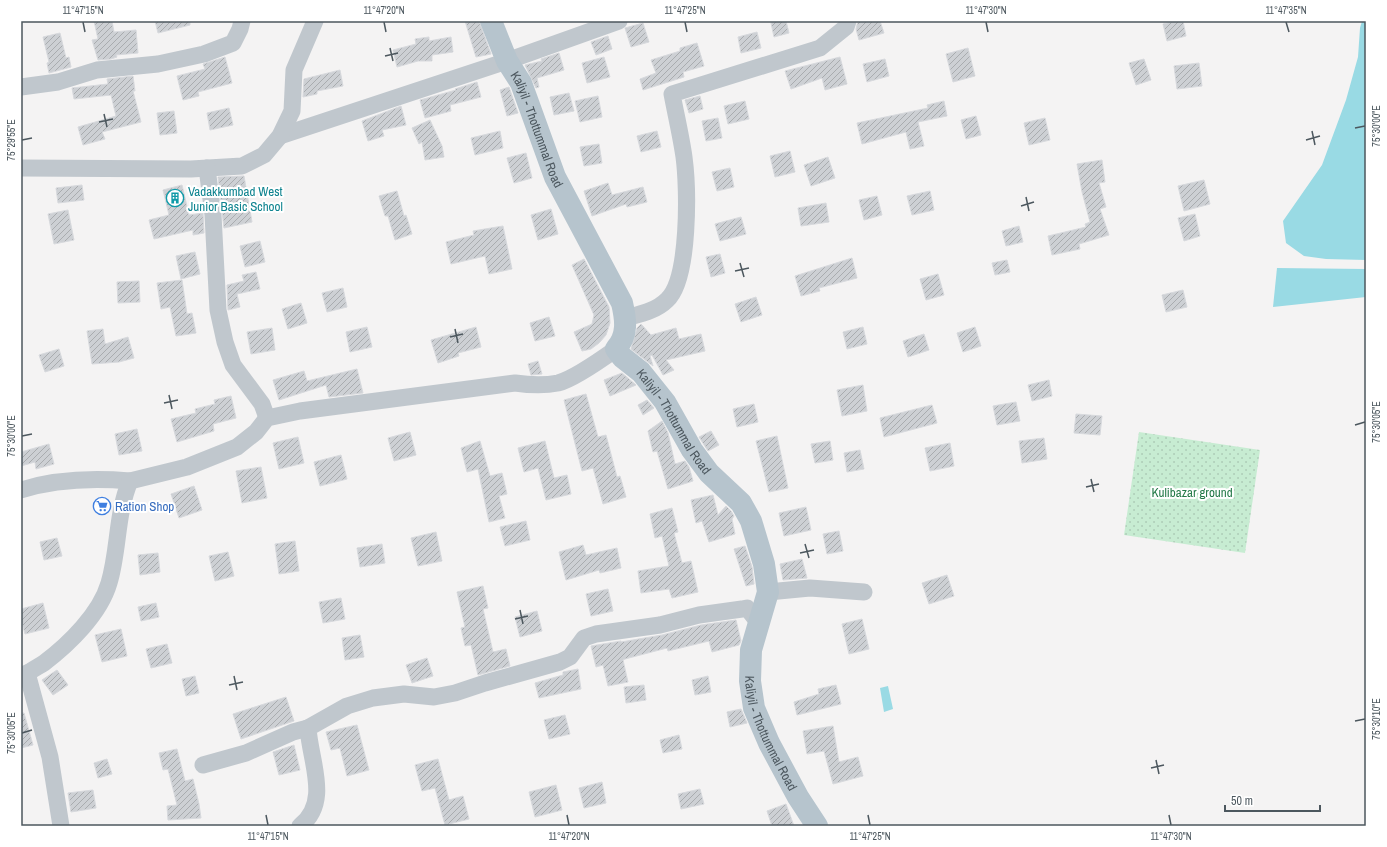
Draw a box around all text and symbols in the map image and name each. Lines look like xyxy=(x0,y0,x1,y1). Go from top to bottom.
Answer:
text: 11°47'15"N xyxy=(62,4,104,17)
text: 11°47'20"N xyxy=(363,4,405,17)
text: 11°47'25"N xyxy=(664,4,706,17)
text: 11°47'30"N xyxy=(965,4,1007,17)
text: 11°47'35"N xyxy=(1265,4,1307,17)
street label: Kaliyil - Thottummal Road xyxy=(507,68,567,191)
text: 75°30'00"E xyxy=(1370,105,1383,147)
text: 75°29'55"E xyxy=(5,119,18,161)
place label: Vadakkumbad West Junior Basic School xyxy=(188,183,283,215)
building icon: Vadakkumbad West Junior Basic School xyxy=(165,188,185,208)
street label: Kaliyil - Thottummal Road xyxy=(633,365,715,478)
text: 75°30'05"E xyxy=(1370,401,1383,443)
text: 75°30'00"E xyxy=(5,415,18,457)
park label: Kulibazar ground xyxy=(1151,484,1233,501)
supermarket icon: Ration Shop xyxy=(92,496,112,516)
place label: Ration Shop xyxy=(115,498,174,515)
street label: Kaliyil - Thottummal Road xyxy=(741,675,801,794)
text: 75°30'10"E xyxy=(1370,698,1383,740)
text: 75°30'05"E xyxy=(5,712,18,754)
scale bar xyxy=(1225,787,1320,813)
text: 50 m xyxy=(1231,793,1253,809)
text: 11°47'15"N xyxy=(247,830,289,843)
text: 11°47'20"N xyxy=(548,830,590,843)
text: 11°47'25"N xyxy=(849,830,891,843)
text: 11°47'30"N xyxy=(1150,830,1192,843)

